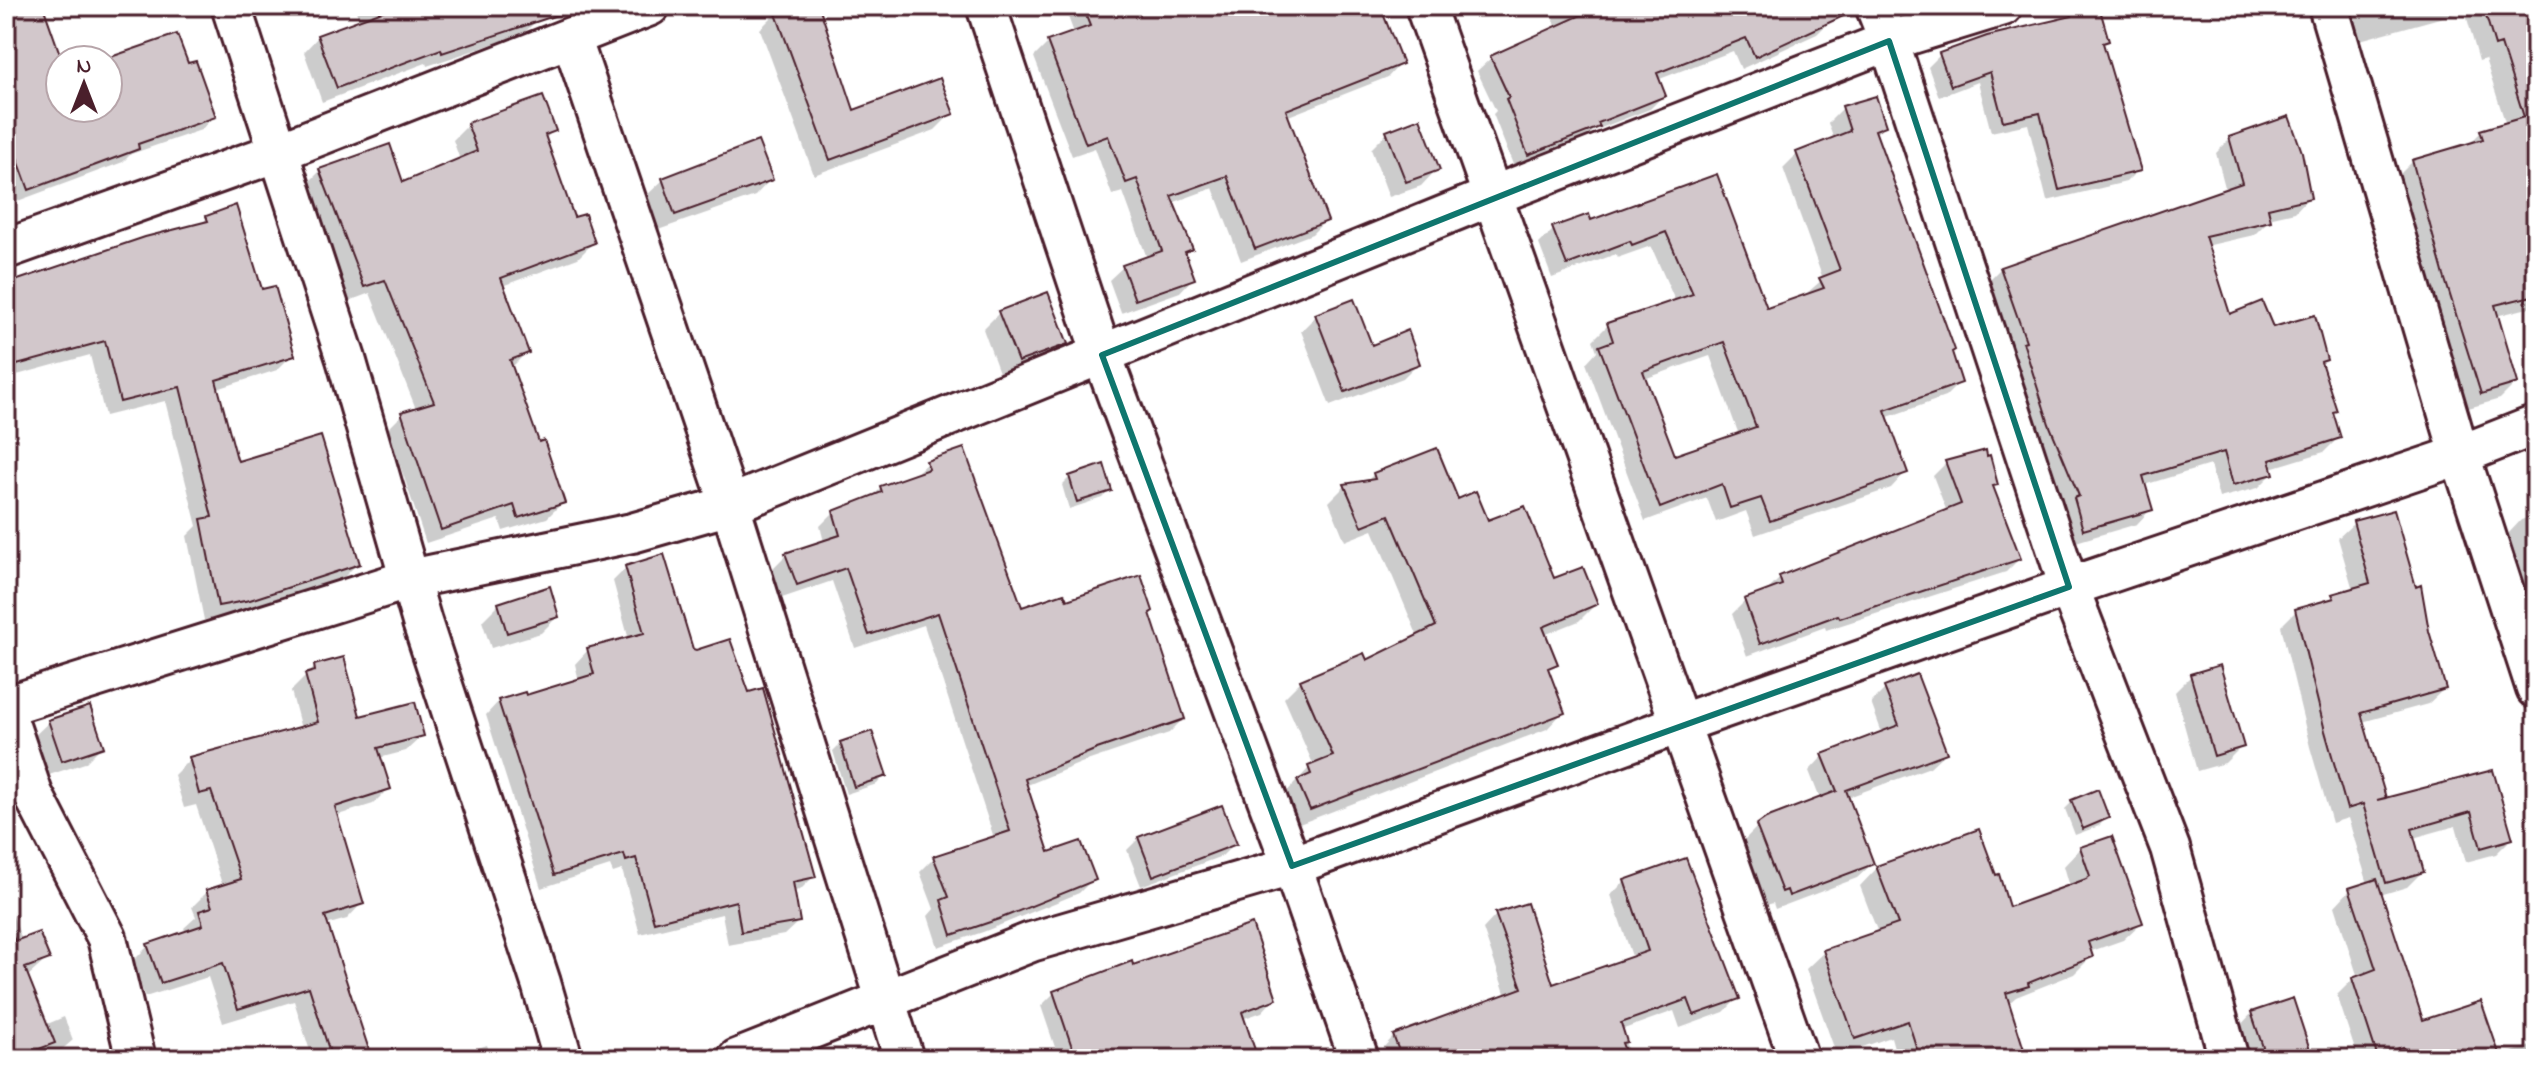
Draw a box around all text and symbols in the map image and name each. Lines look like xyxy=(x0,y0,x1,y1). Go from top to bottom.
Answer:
north arrow xyxy=(44,44,124,124)
text: N xyxy=(77,51,91,83)

